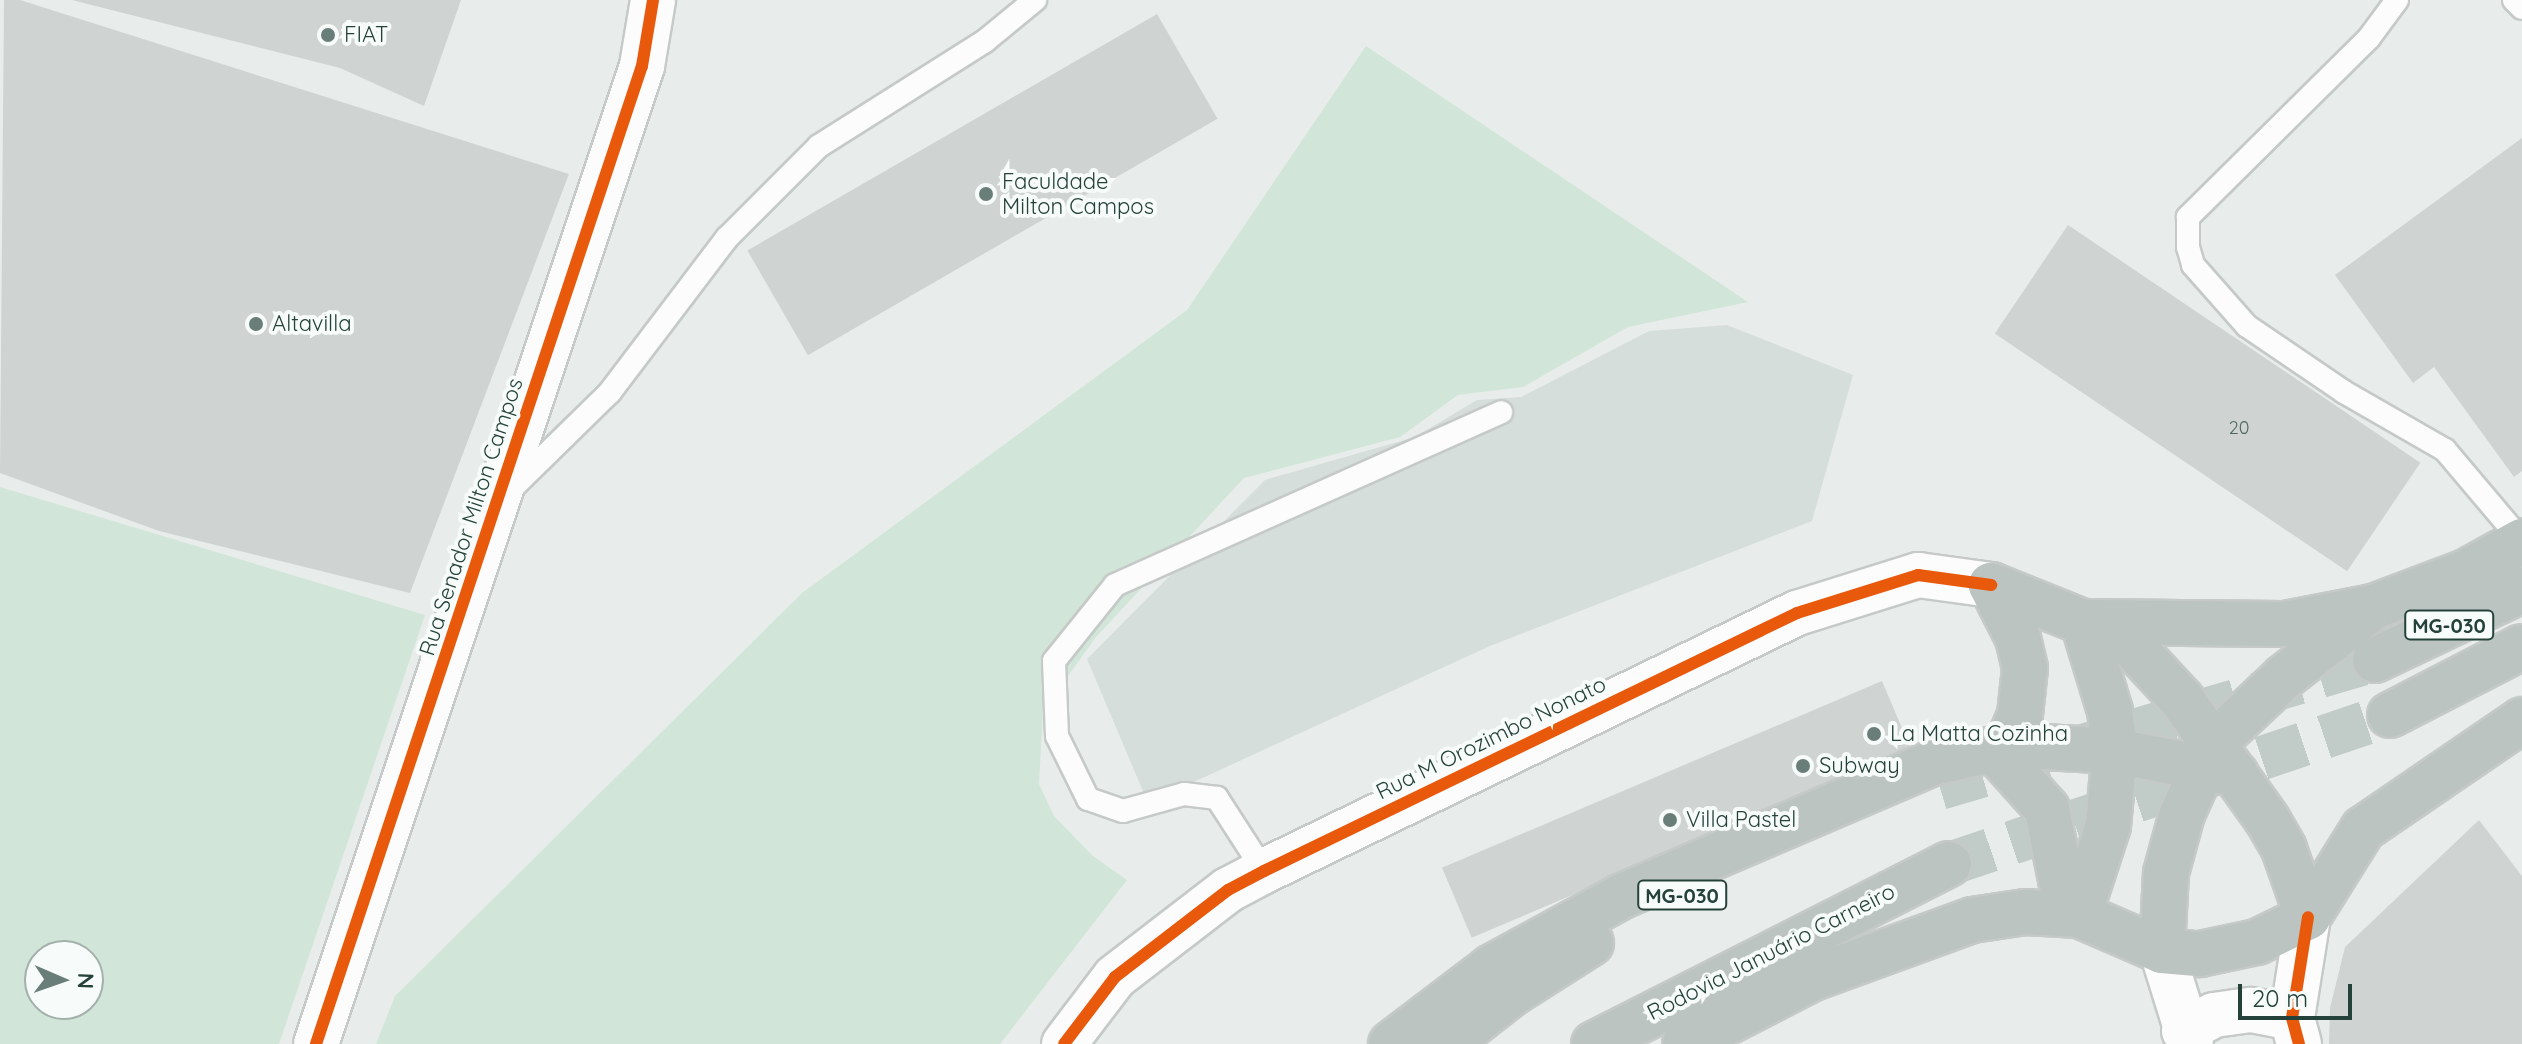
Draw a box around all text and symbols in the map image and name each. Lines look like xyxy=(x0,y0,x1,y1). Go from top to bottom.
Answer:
place label: FIAT xyxy=(344,22,388,48)
marker: FIAT xyxy=(319,26,337,44)
place label: Faculdade Milton Campos xyxy=(1002,168,1154,220)
marker: Faculdade Milton Campos xyxy=(977,185,995,203)
place label: Altavilla xyxy=(272,311,352,337)
marker: Altavilla xyxy=(247,315,265,333)
street label: Rua Senador Milton Campos xyxy=(414,375,528,659)
house number: 20 xyxy=(2229,417,2249,439)
road number: MG-030 xyxy=(2403,609,2495,641)
street label: Rua M Orozimbo Nonato xyxy=(1372,671,1610,805)
place label: La Matta Cozinha xyxy=(1890,721,2068,747)
marker: La Matta Cozinha xyxy=(1865,725,1883,743)
place label: Subway xyxy=(1819,753,1900,779)
marker: Subway xyxy=(1794,757,1812,775)
place label: Villa Pastel xyxy=(1686,807,1796,833)
marker: Villa Pastel xyxy=(1661,811,1679,829)
street label: Rodovia Januário Carneiro xyxy=(1643,878,1899,1026)
road number: MG-030 xyxy=(1636,879,1728,911)
north arrow xyxy=(24,940,104,1020)
scale bar xyxy=(2242,968,2356,1018)
text: N xyxy=(72,972,100,989)
text: 20 m xyxy=(2252,983,2308,1013)

